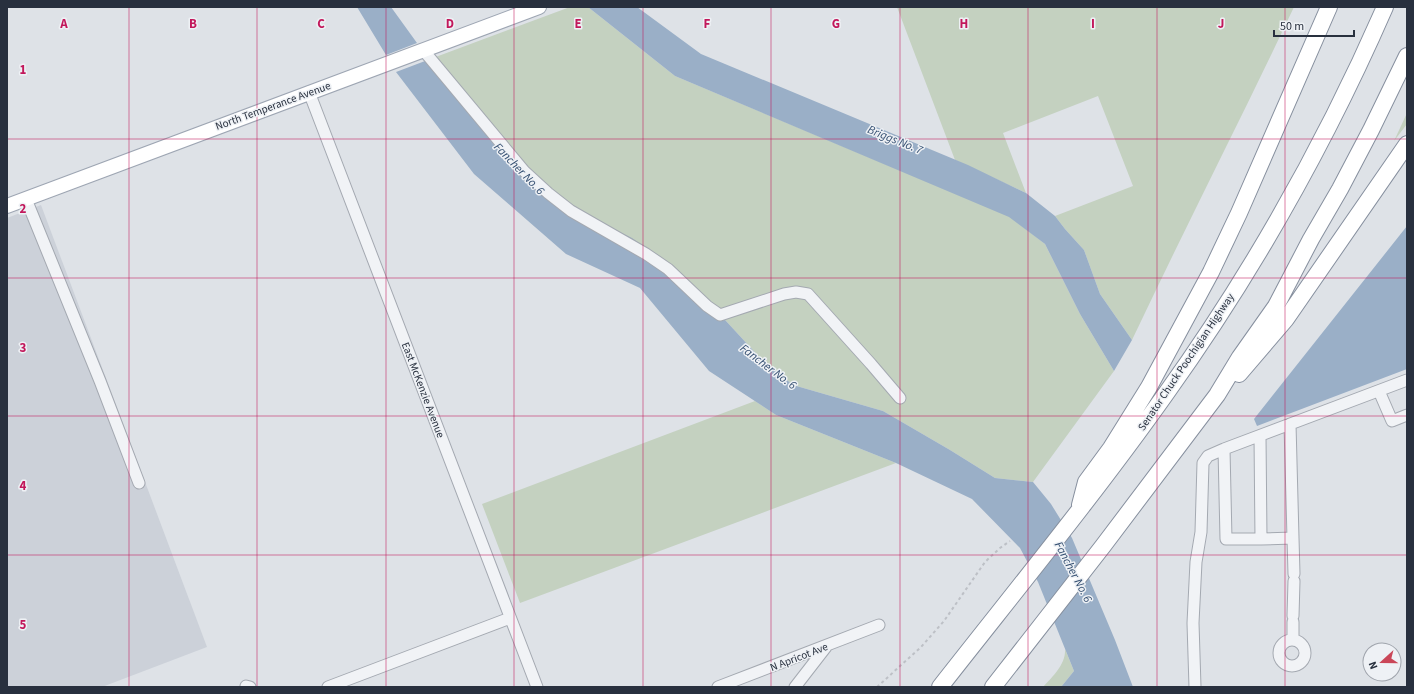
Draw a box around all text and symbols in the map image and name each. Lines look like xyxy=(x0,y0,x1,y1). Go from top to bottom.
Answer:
scale bar xyxy=(1274,12,1354,38)
text: A xyxy=(59,15,68,33)
text: B xyxy=(189,15,197,33)
text: C xyxy=(317,15,325,33)
text: D xyxy=(446,15,454,33)
text: E xyxy=(574,15,582,33)
text: F xyxy=(704,15,711,33)
text: G xyxy=(832,15,840,33)
text: H xyxy=(960,15,968,33)
text: I xyxy=(1091,15,1095,33)
text: J xyxy=(1218,15,1224,33)
text: 50 m xyxy=(1280,18,1304,35)
text: 1 xyxy=(20,61,27,79)
street label: North Temperance Avenue xyxy=(213,78,333,134)
water label: Briggs No. 7 xyxy=(865,121,926,159)
water label: Fancher No. 6 xyxy=(490,139,548,199)
text: 2 xyxy=(20,200,27,218)
street label: Senator Chuck Poochigian Highway xyxy=(1134,290,1238,434)
text: 3 xyxy=(20,339,27,357)
street label: East McKenzie Avenue xyxy=(398,340,448,441)
water label: Fancher No. 6 xyxy=(736,340,800,394)
text: 4 xyxy=(20,477,27,495)
water label: Fancher No. 6 xyxy=(1050,539,1096,606)
text: 5 xyxy=(20,616,27,634)
street label: N Apricot Ave xyxy=(768,639,831,675)
north arrow xyxy=(1362,642,1402,682)
text: N xyxy=(1365,659,1381,672)

